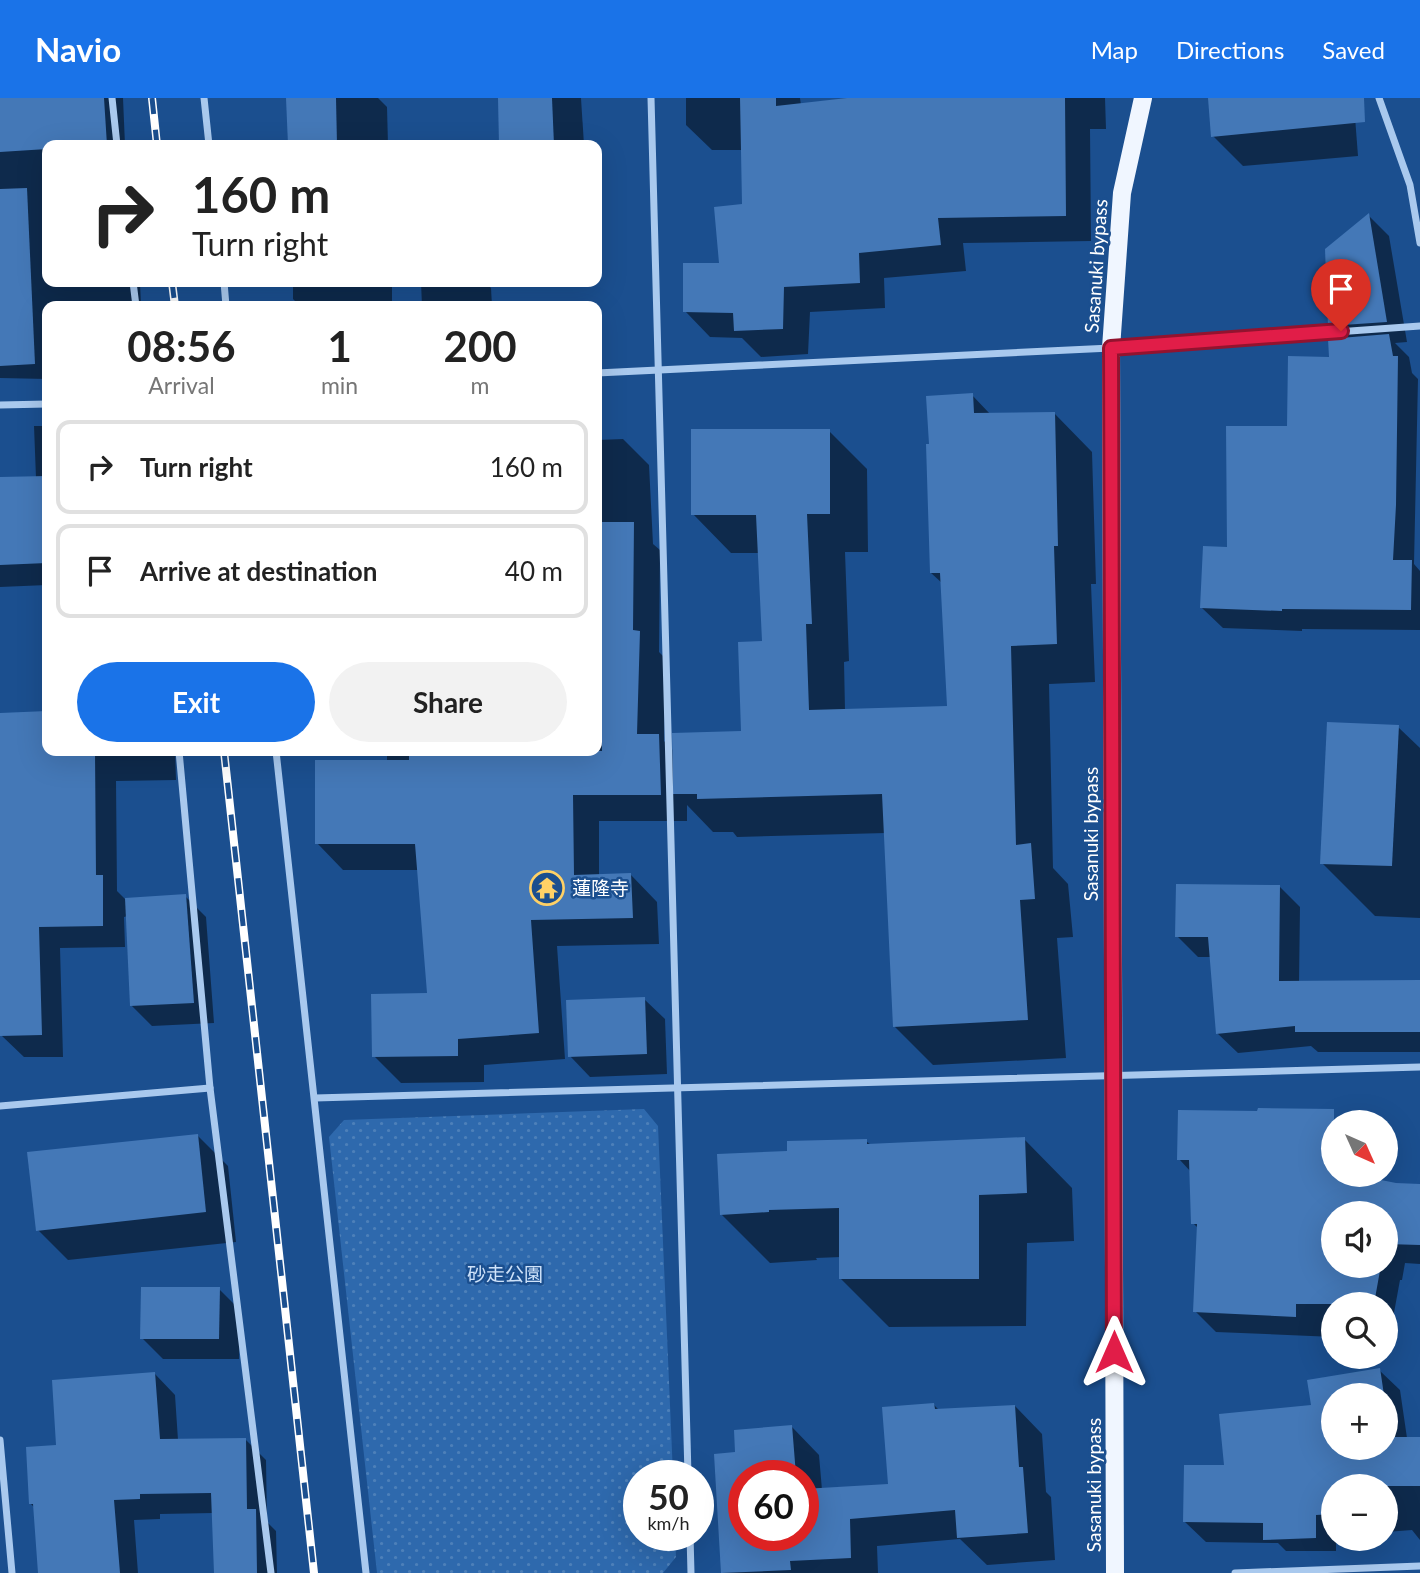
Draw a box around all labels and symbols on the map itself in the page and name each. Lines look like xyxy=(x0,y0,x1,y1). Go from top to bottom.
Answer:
street label: Sasanuki bypass xyxy=(1079,198,1112,334)
pin xyxy=(1311,259,1371,331)
street label: Sasanuki bypass xyxy=(1079,767,1102,901)
temple icon: 蓮隆寺 xyxy=(528,869,566,907)
place label: 蓮隆寺 xyxy=(572,876,629,899)
north arrow xyxy=(1321,1110,1398,1186)
park label: 砂走公園 xyxy=(467,1262,543,1285)
position arrow xyxy=(1077,1315,1151,1389)
street label: Sasanuki bypass xyxy=(1082,1418,1105,1552)
speed limit sign: 60 xyxy=(728,1460,819,1551)

